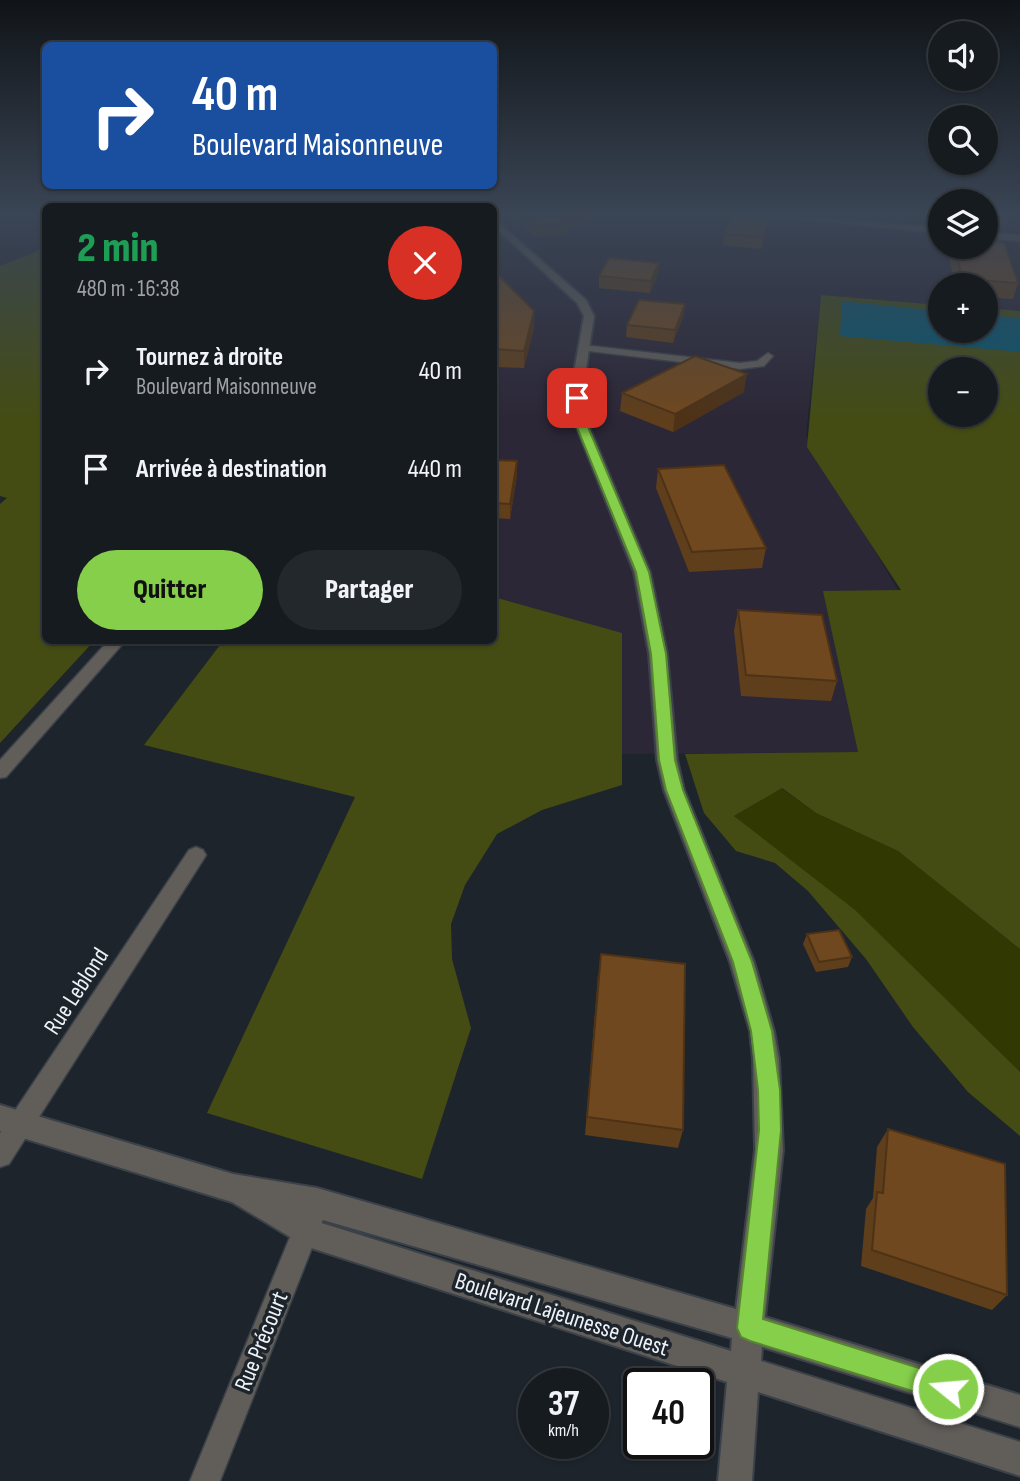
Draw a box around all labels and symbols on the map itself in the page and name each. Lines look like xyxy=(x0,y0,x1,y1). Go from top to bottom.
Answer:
pin xyxy=(547,368,607,428)
street label: Rue Leblond xyxy=(38,942,115,1040)
street label: Boulevard Lajeunesse Ouest xyxy=(451,1266,672,1363)
street label: Rue Précourt xyxy=(228,1287,295,1395)
position arrow xyxy=(911,1352,985,1426)
speed limit sign: 40 xyxy=(623,1368,714,1459)

